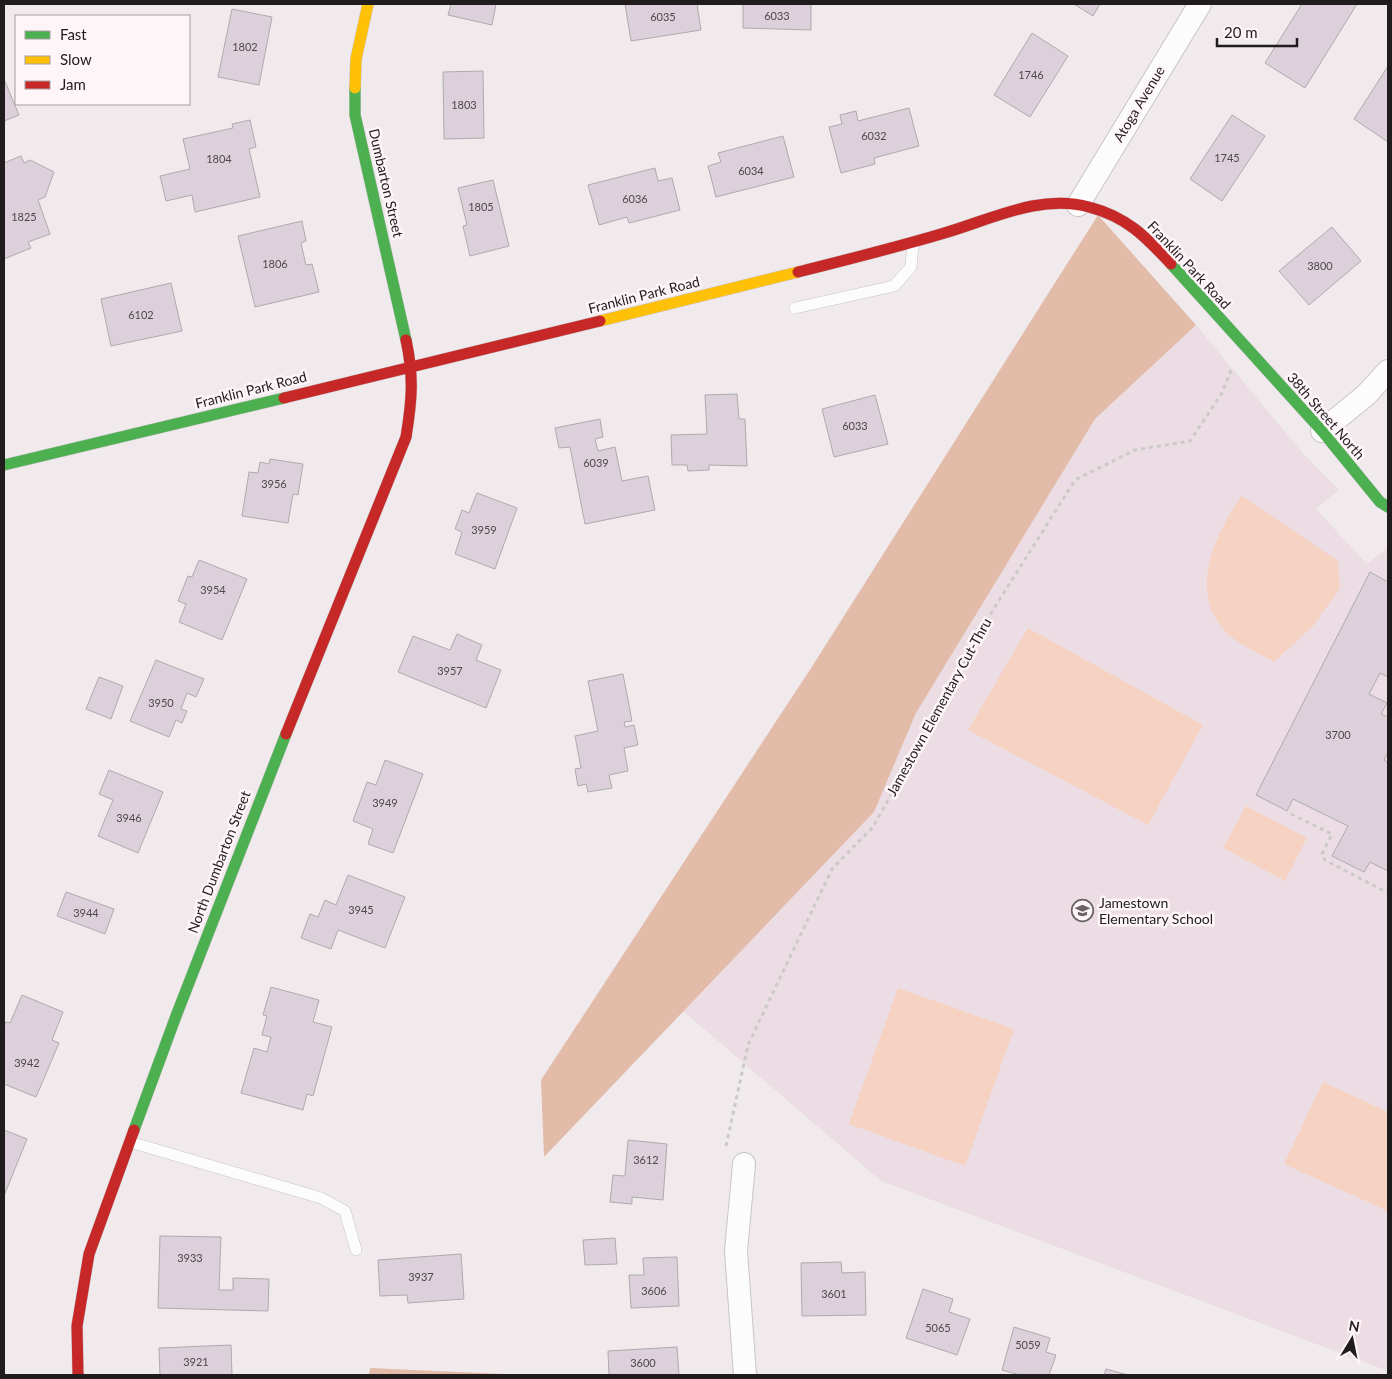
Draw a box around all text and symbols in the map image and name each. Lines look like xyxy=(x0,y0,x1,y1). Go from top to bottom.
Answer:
house number: 6033 xyxy=(764,9,790,22)
house number: 6035 xyxy=(650,10,676,23)
legend xyxy=(15,15,190,105)
scale bar xyxy=(1217,15,1297,47)
text: 20 m xyxy=(1224,23,1258,41)
text: Fast xyxy=(60,25,87,43)
house number: 1802 xyxy=(232,40,258,53)
text: Slow xyxy=(60,50,92,68)
street label: Atoga Avenue xyxy=(1109,63,1168,145)
house number: 1746 xyxy=(1018,68,1044,81)
text: Jam xyxy=(60,75,86,93)
house number: 1803 xyxy=(451,98,477,111)
street label: Dumbarton Street xyxy=(366,127,407,239)
house number: 6032 xyxy=(861,129,887,142)
house number: 1745 xyxy=(1214,151,1240,164)
house number: 1804 xyxy=(206,152,232,165)
house number: 6034 xyxy=(738,164,764,177)
house number: 6036 xyxy=(622,192,648,205)
house number: 1805 xyxy=(468,200,494,213)
house number: 1825 xyxy=(11,210,37,223)
street label: Franklin Park Road xyxy=(1144,217,1235,312)
house number: 1806 xyxy=(262,257,288,270)
house number: 3800 xyxy=(1307,259,1333,272)
street label: Franklin Park Road xyxy=(586,272,701,317)
house number: 6102 xyxy=(128,308,154,321)
street label: Franklin Park Road xyxy=(193,367,308,412)
street label: 38th Street North xyxy=(1284,369,1369,463)
house number: 6033 xyxy=(842,419,868,432)
house number: 6039 xyxy=(583,456,609,469)
house number: 3956 xyxy=(261,477,287,490)
house number: 3959 xyxy=(471,523,497,536)
house number: 3954 xyxy=(200,583,226,596)
street label: Jamestown Elementary Cut-Thru xyxy=(882,615,995,799)
house number: 3957 xyxy=(437,664,463,677)
house number: 3950 xyxy=(148,696,174,709)
house number: 3700 xyxy=(1325,728,1351,741)
street label: North Dumbarton Street xyxy=(184,788,254,935)
house number: 3949 xyxy=(372,796,398,809)
house number: 3946 xyxy=(116,811,142,824)
place label: Jamestown Elementary School xyxy=(1099,894,1213,927)
school or university icon: Jamestown Elementary School xyxy=(1071,899,1095,923)
house number: 3945 xyxy=(348,903,374,916)
house number: 3944 xyxy=(73,906,99,919)
house number: 3942 xyxy=(14,1056,40,1069)
house number: 3612 xyxy=(633,1153,659,1166)
house number: 3933 xyxy=(177,1251,203,1264)
house number: 3937 xyxy=(408,1270,434,1283)
house number: 3606 xyxy=(641,1284,667,1297)
house number: 3601 xyxy=(821,1287,847,1300)
north arrow xyxy=(1327,1314,1377,1364)
text: N xyxy=(1348,1316,1361,1335)
house number: 5065 xyxy=(925,1321,951,1334)
house number: 5059 xyxy=(1015,1338,1041,1351)
house number: 3921 xyxy=(183,1355,209,1368)
house number: 3600 xyxy=(630,1356,656,1369)

